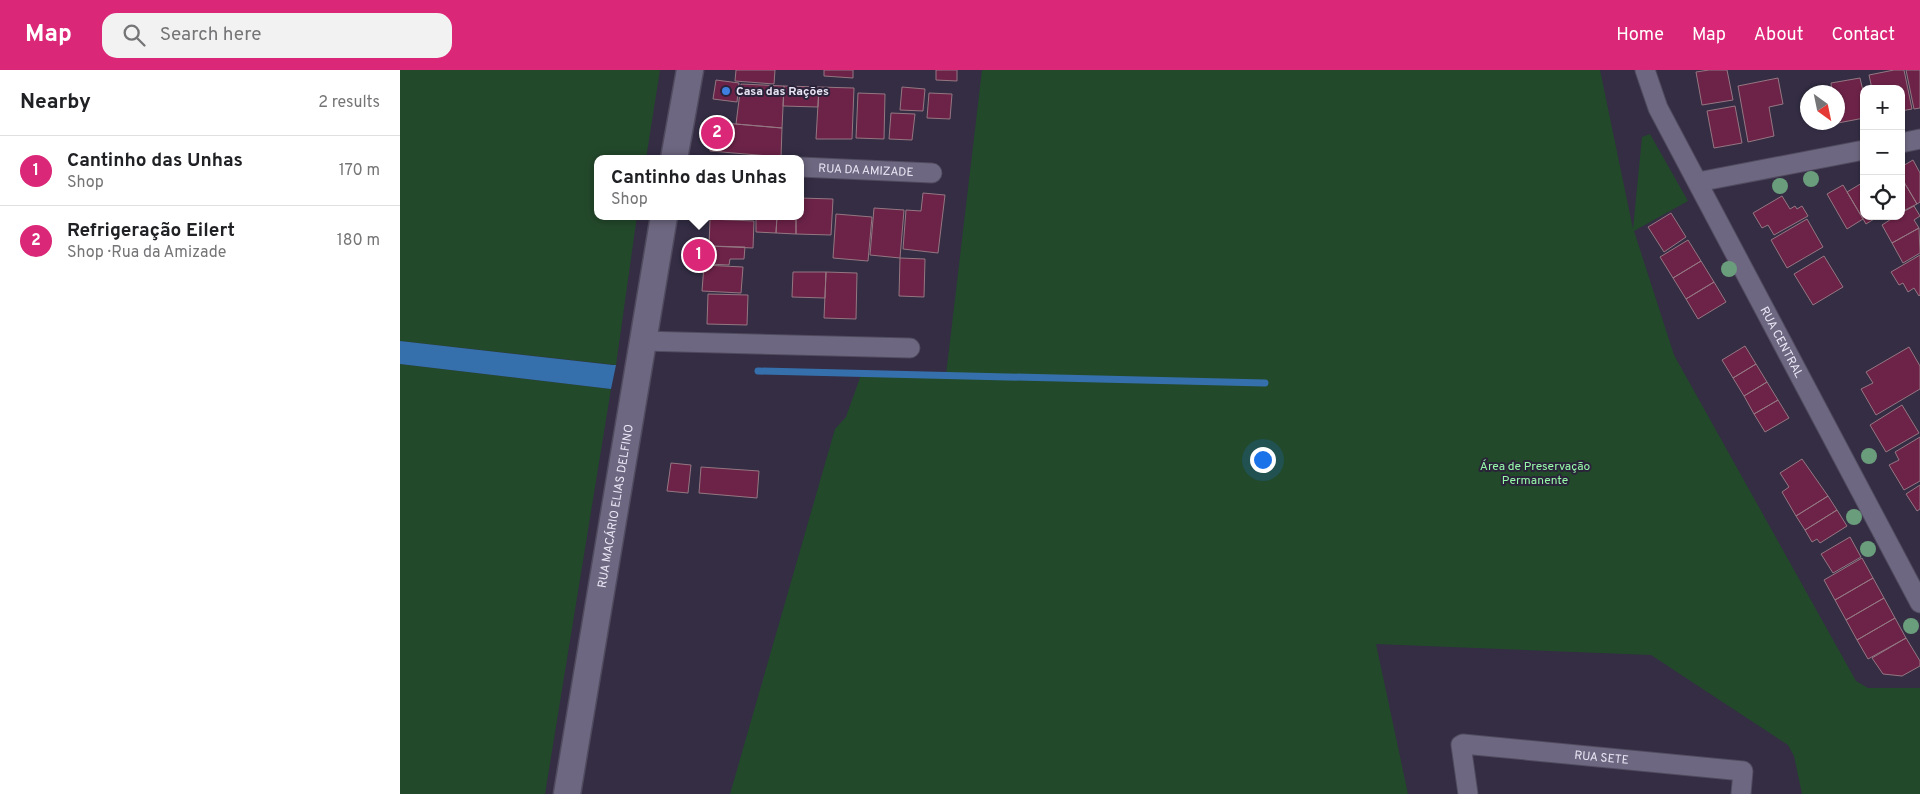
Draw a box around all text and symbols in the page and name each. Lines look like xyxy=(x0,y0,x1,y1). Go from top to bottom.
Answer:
search box xyxy=(102,13,452,58)
text: Map xyxy=(25,20,72,50)
icon: search xyxy=(120,21,148,49)
text: Search here xyxy=(160,23,261,47)
text: Home xyxy=(1616,24,1664,47)
text: Map xyxy=(1692,24,1726,47)
text: About xyxy=(1754,24,1803,47)
text: Contact xyxy=(1831,24,1895,47)
place label: Casa das Rações xyxy=(736,84,829,100)
marker: Casa das Rações xyxy=(720,85,732,97)
north arrow xyxy=(1800,85,1845,130)
map controls xyxy=(1860,85,1905,220)
button: + xyxy=(1860,85,1905,130)
text: Nearby xyxy=(20,89,91,116)
text: 2 results xyxy=(318,93,380,113)
pin: 2 xyxy=(701,114,733,152)
button: − xyxy=(1860,130,1905,175)
text: Cantinho das Unhas xyxy=(67,149,243,173)
popup xyxy=(594,155,804,220)
text: 1 xyxy=(33,161,39,181)
text: 170 m xyxy=(339,161,380,181)
street label: RUA DA AMIZADE xyxy=(818,161,914,181)
text: Cantinho das Unhas xyxy=(611,166,787,190)
text: Shop xyxy=(67,173,104,193)
button: locate xyxy=(1860,175,1905,220)
text: Shop xyxy=(611,190,648,210)
text: Refrigeração Eilert xyxy=(67,219,235,243)
text: 2 xyxy=(31,231,41,251)
text: 180 m xyxy=(337,231,380,251)
pin: 1 xyxy=(683,236,715,274)
text: Shop · Rua da Amizade xyxy=(67,243,226,263)
street label: RUA CENTRAL xyxy=(1756,304,1807,381)
street label: RUA MACÁRIO ELIAS DELFINO xyxy=(595,423,638,589)
your location xyxy=(1250,447,1276,473)
park label: Área de Preservação Permanente xyxy=(1480,459,1591,489)
street label: RUA SETE xyxy=(1574,748,1630,769)

